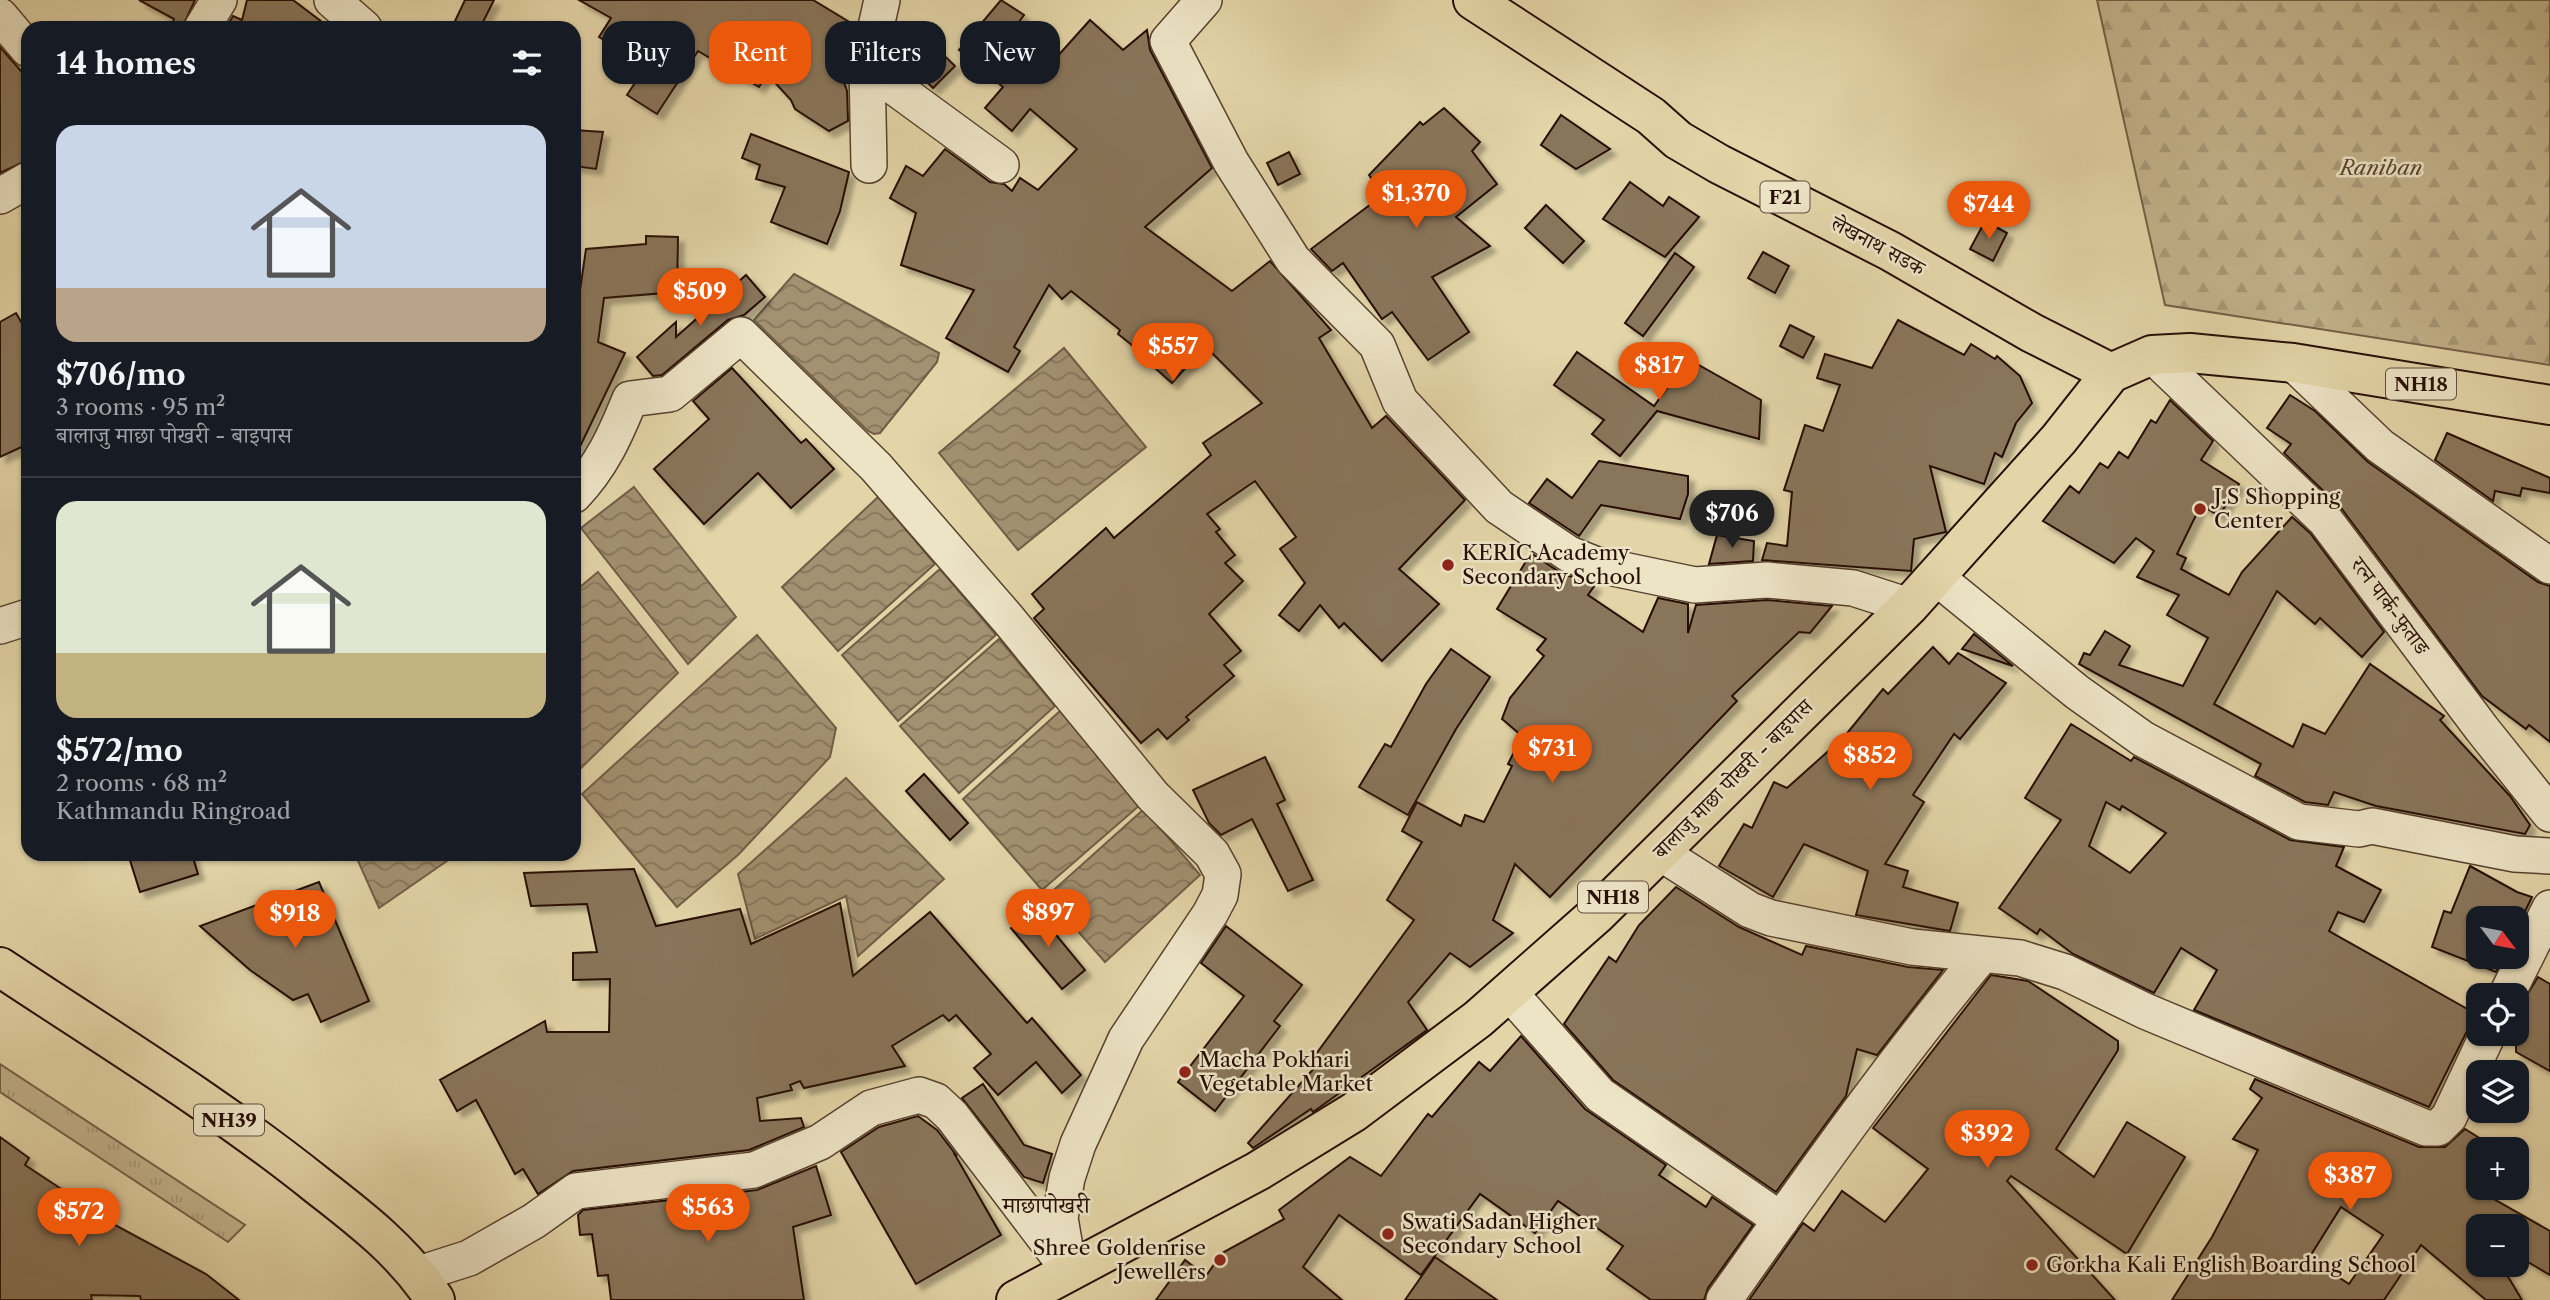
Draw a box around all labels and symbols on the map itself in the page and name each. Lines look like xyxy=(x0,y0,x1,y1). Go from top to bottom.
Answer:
park label: Raniban xyxy=(2338,155,2422,180)
pin: $1,370 xyxy=(1359,170,1473,230)
road number: F21 xyxy=(1760,182,1810,212)
pin: $744 xyxy=(1948,182,2030,241)
street label: लेखनाथ सडक xyxy=(1826,210,1930,281)
pin: $509 xyxy=(659,268,741,328)
pin: $557 xyxy=(1132,324,1214,383)
pin: $817 xyxy=(1618,342,1700,402)
road number: NH18 xyxy=(2386,368,2456,400)
place label: J.S Shopping Center xyxy=(2211,484,2341,533)
pin: $706 xyxy=(1691,490,1773,550)
marker: J.S Shopping Center xyxy=(2192,501,2208,517)
place label: KERIC Academy Secondary School xyxy=(1462,540,1641,589)
street label: रत्न पार्क-फुताङ xyxy=(2343,551,2436,661)
marker: KERIC Academy Secondary School xyxy=(1440,557,1456,573)
street label: बालाजु माछा पोखरी - बाइपास xyxy=(1647,693,1820,866)
pin: $731 xyxy=(1511,726,1593,785)
pin: $852 xyxy=(1829,732,1911,792)
road number: NH18 xyxy=(1578,882,1648,912)
pin: $918 xyxy=(254,890,336,950)
pin: $897 xyxy=(1007,890,1089,949)
north arrow xyxy=(2466,906,2529,970)
place label: Macha Pokhari Vegetable Market xyxy=(1198,1047,1374,1096)
marker: Macha Pokhari Vegetable Market xyxy=(1177,1064,1193,1080)
road number: NH39 xyxy=(194,1104,264,1136)
pin: $392 xyxy=(1946,1110,2028,1170)
pin: $387 xyxy=(2309,1152,2391,1212)
pin: $563 xyxy=(667,1184,749,1244)
pin: $572 xyxy=(38,1188,120,1248)
district label: माछापोखरी xyxy=(1001,1191,1091,1219)
place label: Swati Sadan Higher Secondary School xyxy=(1402,1209,1597,1258)
marker: Swati Sadan Higher Secondary School xyxy=(1380,1226,1396,1242)
place label: Shree Goldenrise Jewellers xyxy=(1033,1235,1206,1284)
marker: Shree Goldenrise Jewellers xyxy=(1212,1252,1228,1268)
place label: Gorkha Kali English Boarding School xyxy=(2046,1252,2416,1277)
marker: Gorkha Kali English Boarding School xyxy=(2024,1257,2040,1273)

